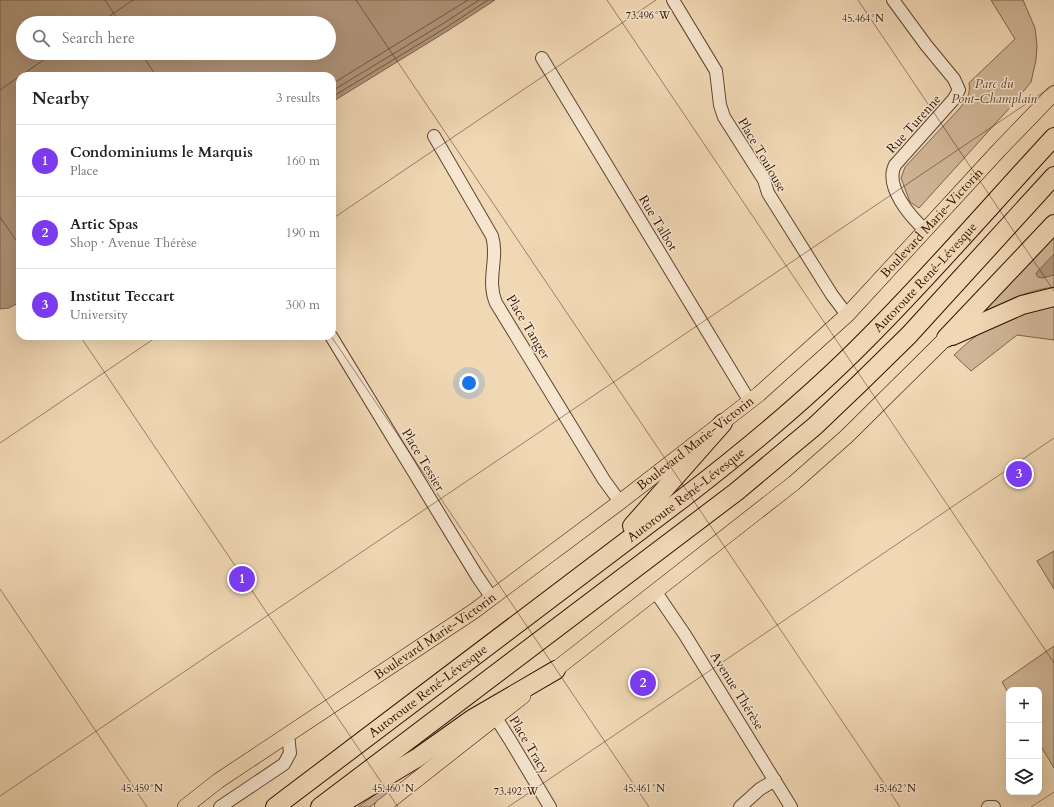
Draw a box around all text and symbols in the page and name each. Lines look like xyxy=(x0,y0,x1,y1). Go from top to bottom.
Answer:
text: 73.496°W xyxy=(626,9,671,23)
text: 45.464°N xyxy=(842,12,884,26)
search box xyxy=(16,16,336,60)
icon: search xyxy=(30,27,52,49)
text: Search here xyxy=(62,28,135,48)
park label: Parc du Pont-Champlain xyxy=(951,75,1037,108)
text: Nearby xyxy=(32,87,89,110)
text: 3 results xyxy=(276,89,320,107)
street label: Rue Turenne xyxy=(883,91,945,157)
street label: Place Toulouse xyxy=(733,114,791,196)
text: Condominiums le Marquis xyxy=(70,142,253,162)
text: 1 xyxy=(42,152,48,170)
text: 160 m xyxy=(286,152,320,170)
text: Place xyxy=(70,162,98,180)
street label: Boulevard Marie-Victorin xyxy=(877,164,988,282)
street label: Rue Talbot xyxy=(634,192,682,254)
text: Artic Spas xyxy=(70,214,138,234)
street label: Autoroute René-Lévesque xyxy=(869,218,981,336)
text: 2 xyxy=(42,224,48,242)
text: 190 m xyxy=(286,224,320,242)
text: Shop · Avenue Thérèse xyxy=(70,234,197,252)
text: Institut Teccart xyxy=(70,286,174,306)
street label: Place Tanger xyxy=(502,291,554,363)
text: 3 xyxy=(42,296,48,314)
text: 300 m xyxy=(286,296,320,314)
text: University xyxy=(70,306,128,324)
your location xyxy=(459,373,479,393)
street label: Boulevard Marie-Victorin xyxy=(633,392,758,495)
street label: Place Tessier xyxy=(397,425,449,495)
street label: Autoroute René-Lévesque xyxy=(623,444,749,546)
pin: 3 xyxy=(1006,459,1032,489)
pin: 1 xyxy=(229,564,255,594)
street label: Boulevard Marie-Victorin xyxy=(371,588,500,684)
street label: Autoroute René-Lévesque xyxy=(365,640,491,742)
street label: Avenue Thérèse xyxy=(706,648,768,734)
pin: 2 xyxy=(630,668,656,698)
map controls xyxy=(1006,687,1042,795)
button: + xyxy=(1006,687,1042,723)
street label: Place Tracy xyxy=(505,713,553,777)
button: − xyxy=(1006,723,1042,759)
button: layers xyxy=(1006,759,1042,795)
text: 45.459°N xyxy=(121,782,163,796)
text: 45.460°N xyxy=(372,782,414,796)
text: 45.461°N xyxy=(623,782,665,796)
text: 45.462°N xyxy=(874,782,916,796)
text: 73.492°W xyxy=(494,785,539,799)

